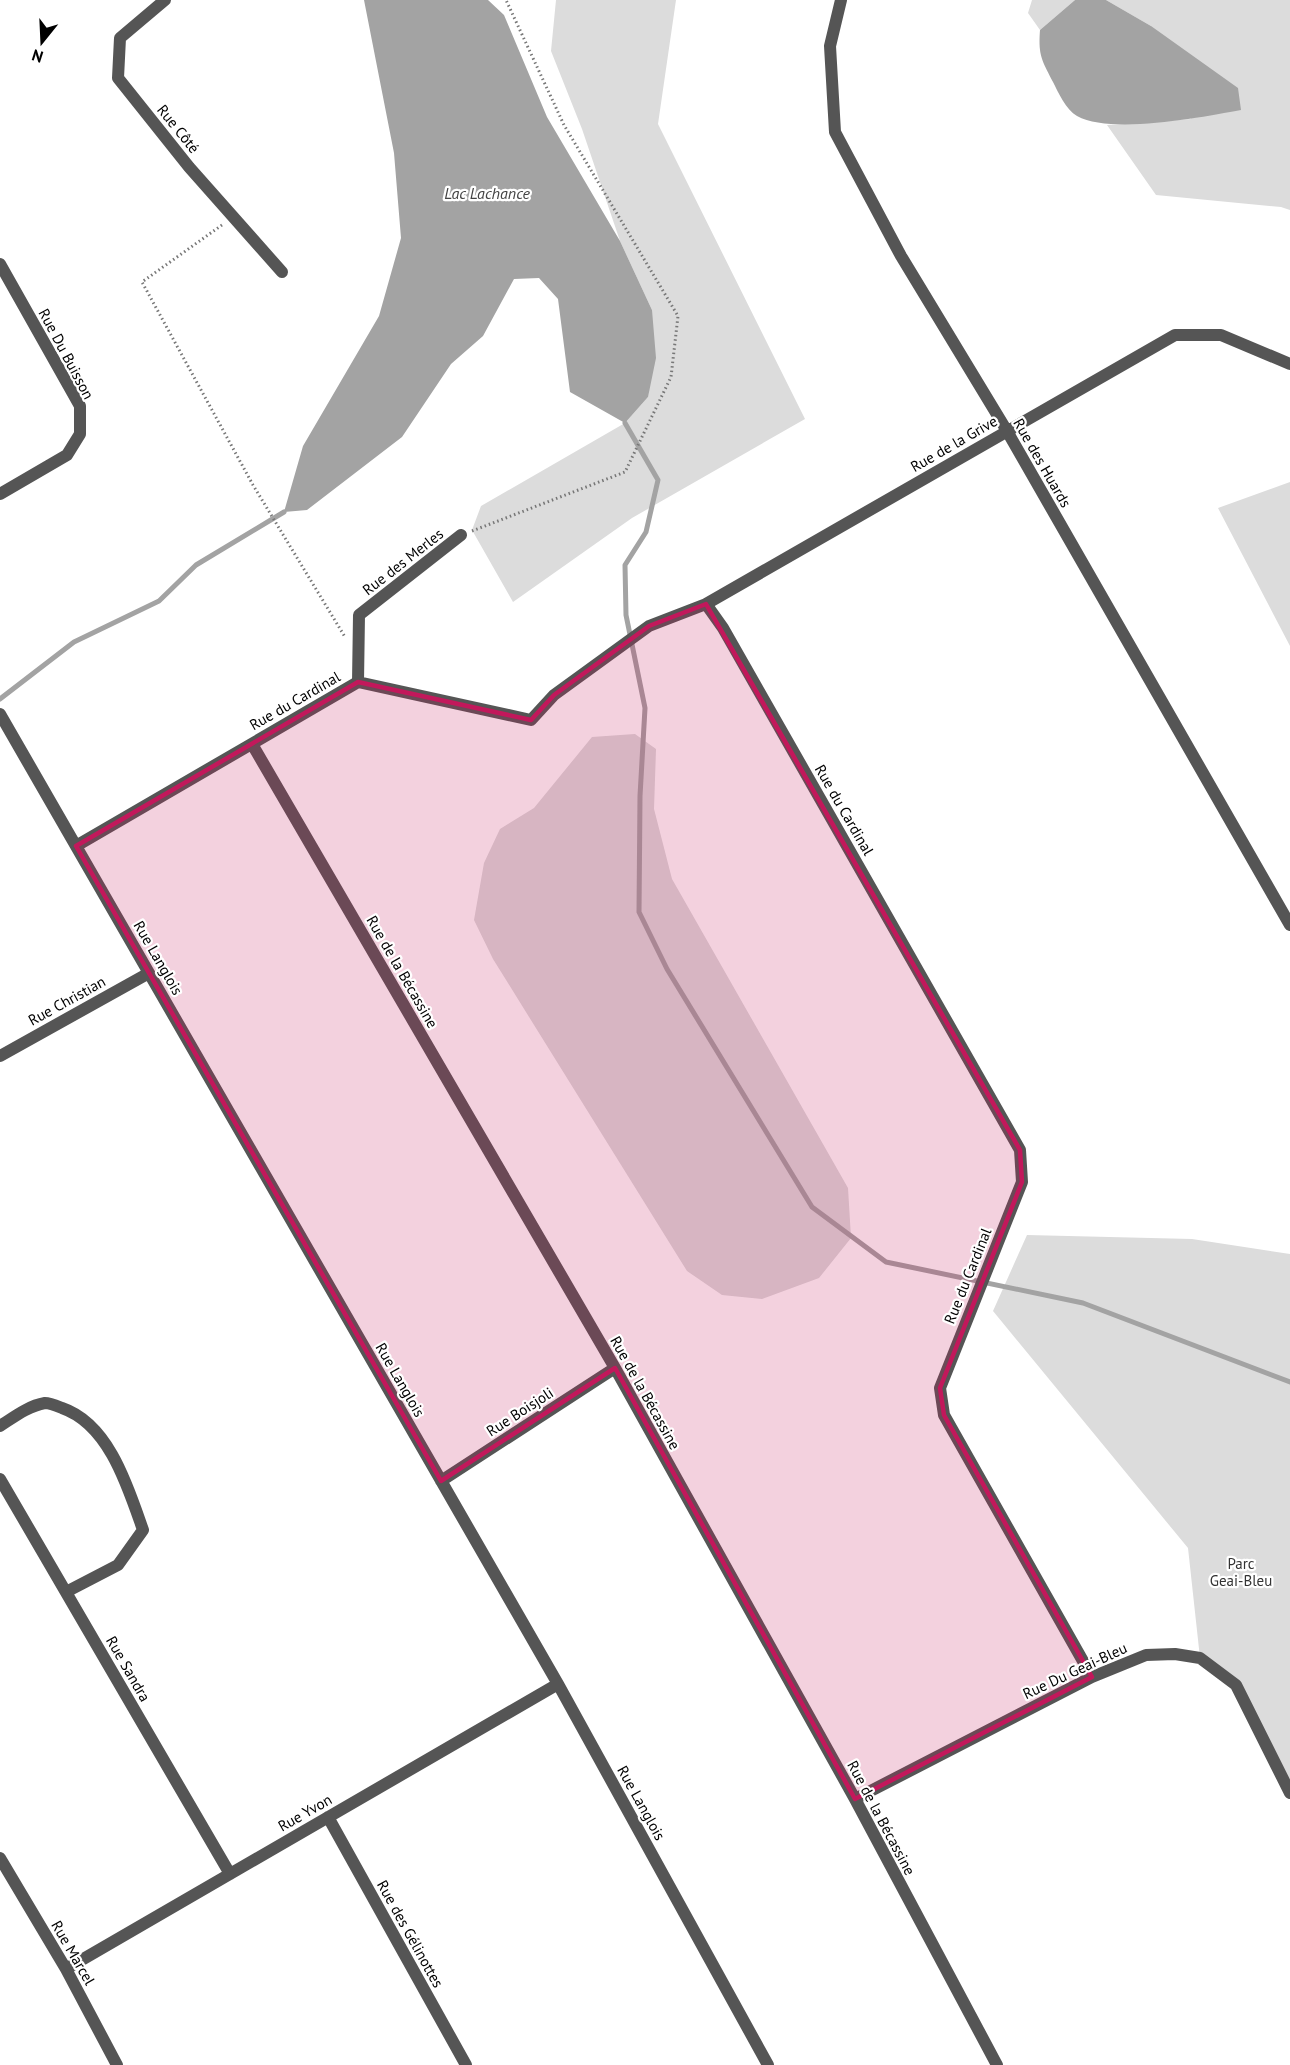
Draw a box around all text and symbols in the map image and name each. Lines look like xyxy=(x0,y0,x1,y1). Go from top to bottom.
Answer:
north arrow xyxy=(12,12,72,72)
text: N xyxy=(29,45,45,67)
street label: Rue Côté xyxy=(153,101,204,157)
water label: Lac Lachance xyxy=(444,183,530,203)
street label: Rue Du Buisson xyxy=(35,305,98,402)
street label: Rue de la Grive xyxy=(907,411,1001,476)
street label: Rue des Huards xyxy=(1009,415,1076,511)
street label: Rue des Merles xyxy=(358,524,447,599)
street label: Rue du Cardinal xyxy=(246,667,344,734)
street label: Rue du Cardinal xyxy=(811,761,878,859)
street label: Rue de la Bécassine xyxy=(362,912,442,1031)
street label: Rue Langlois xyxy=(130,917,187,998)
street label: Rue Christian xyxy=(25,972,109,1030)
street label: Rue du Cardinal xyxy=(940,1225,996,1326)
street label: Rue de la Bécassine xyxy=(606,1333,685,1453)
street label: Rue Langlois xyxy=(372,1339,429,1420)
street label: Rue Boisjoli xyxy=(483,1383,557,1440)
park label: Parc Geai-Bleu xyxy=(1210,1554,1272,1590)
street label: Rue Sandra xyxy=(102,1633,155,1705)
street label: Rue Du Geai-Bleu xyxy=(1020,1638,1130,1703)
street label: Rue de la Bécassine xyxy=(843,1757,920,1878)
street label: Rue Langlois xyxy=(613,1762,670,1843)
street label: Rue Yvon xyxy=(274,1790,335,1836)
street label: Rue des Gélinottes xyxy=(373,1877,448,1991)
street label: Rue Marcel xyxy=(47,1917,100,1989)

